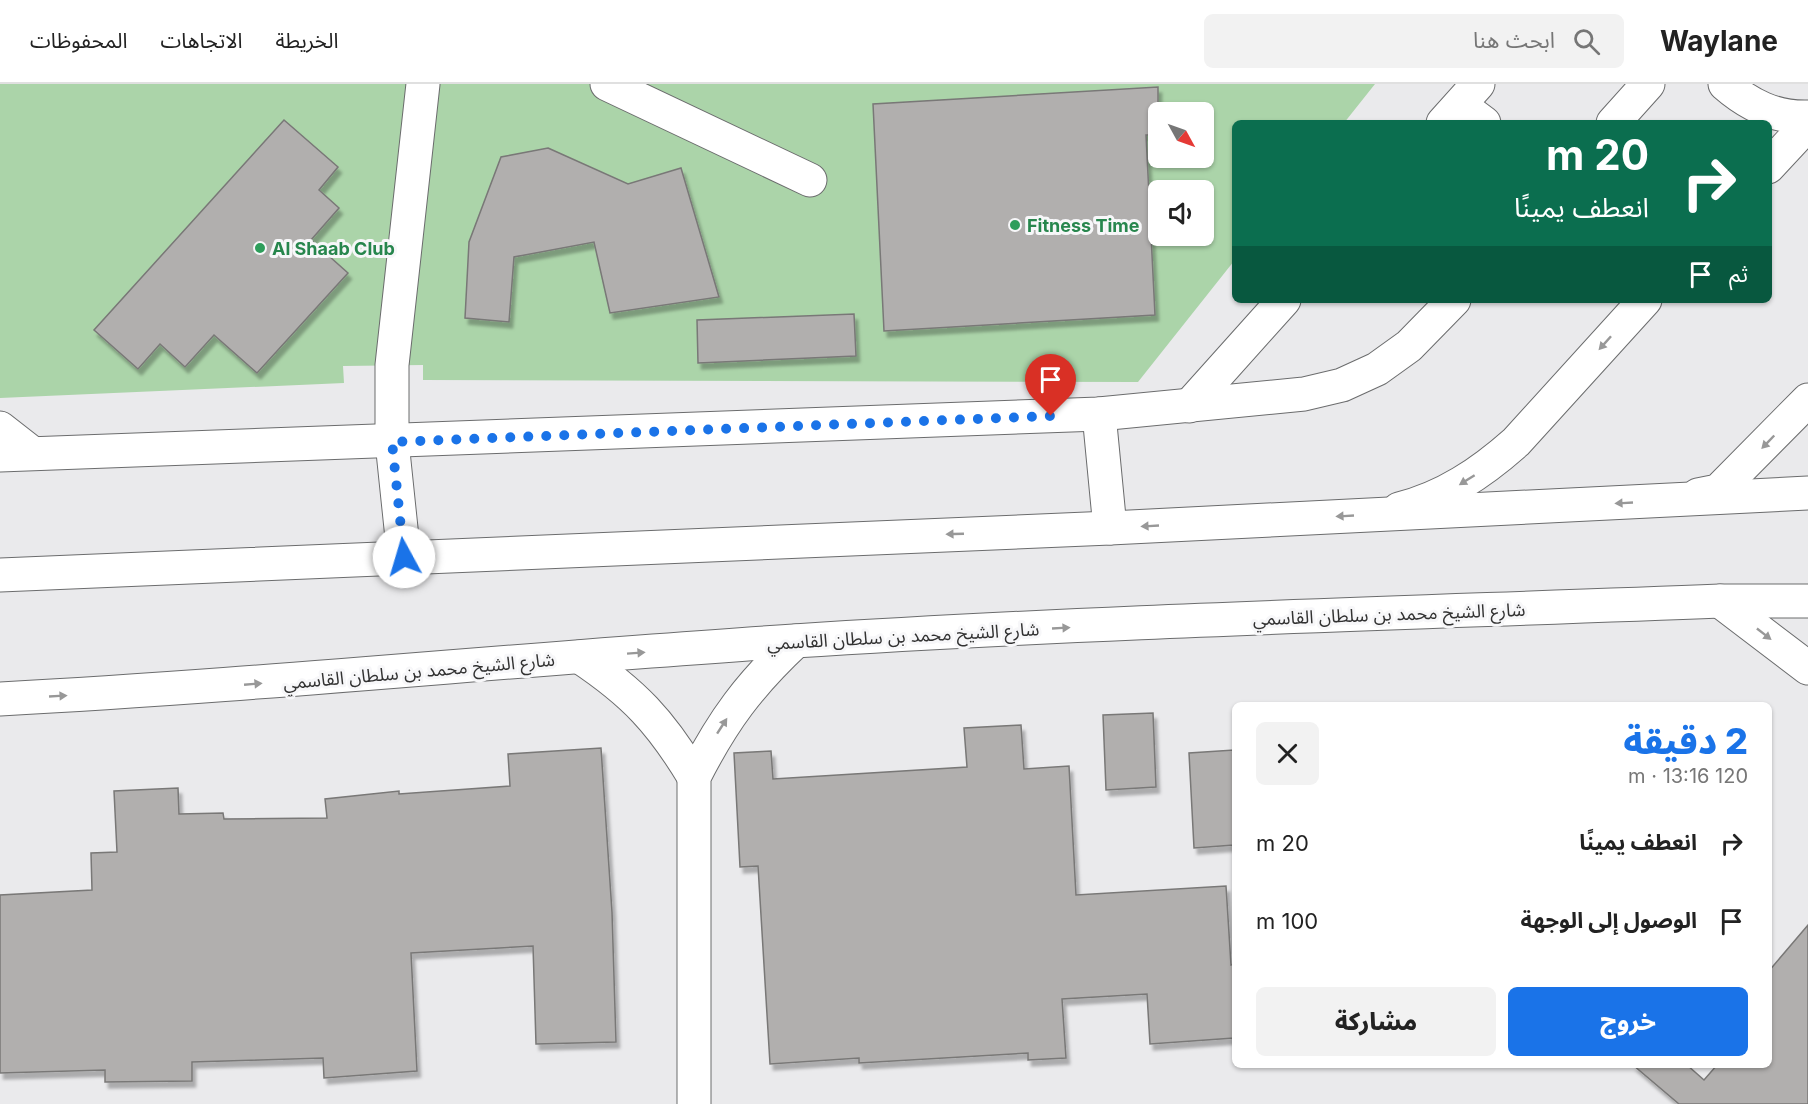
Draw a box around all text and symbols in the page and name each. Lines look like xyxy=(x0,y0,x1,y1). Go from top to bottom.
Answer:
search box xyxy=(1204,14,1624,68)
text: Waylane xyxy=(1660,24,1778,58)
icon: search xyxy=(1570,25,1603,58)
text: ابحث هنا xyxy=(1473,27,1555,53)
text: المحفوظات xyxy=(30,28,127,53)
text: الاتجاهات xyxy=(160,28,242,53)
text: الخريطة xyxy=(275,28,338,53)
north arrow xyxy=(1148,102,1214,168)
map controls xyxy=(1148,102,1214,246)
text: 20 m xyxy=(1546,129,1649,180)
icon: right xyxy=(1670,144,1748,222)
button: sound xyxy=(1148,180,1214,246)
text: انعطف يمينًا xyxy=(1514,191,1649,224)
place label: Fitness Time xyxy=(1027,215,1140,236)
marker: Fitness Time xyxy=(1008,218,1022,232)
place label: Al Shaab Club xyxy=(272,238,395,259)
marker: Al Shaab Club xyxy=(253,241,267,255)
icon: arrive xyxy=(1684,258,1717,291)
text: ثم xyxy=(1729,261,1748,287)
one-way arrow xyxy=(1598,336,1612,351)
pin xyxy=(1025,354,1076,416)
icon: arrive xyxy=(1034,363,1067,396)
one-way arrow xyxy=(1761,435,1775,449)
one-way arrow xyxy=(1459,474,1475,485)
one-way arrow xyxy=(1614,498,1633,507)
one-way arrow xyxy=(1336,512,1355,521)
one-way arrow xyxy=(1141,521,1160,530)
position arrow xyxy=(372,525,436,589)
one-way arrow xyxy=(946,530,965,539)
street label: شارع الشيخ محمد بن سلطان القاسمي xyxy=(1252,599,1526,633)
street label: شارع الشيخ محمد بن سلطان القاسمي xyxy=(766,618,1040,658)
one-way arrow xyxy=(1051,623,1070,632)
one-way arrow xyxy=(1756,628,1772,641)
one-way arrow xyxy=(626,648,645,658)
street label: شارع الشيخ محمد بن سلطان القاسمي xyxy=(282,649,556,697)
one-way arrow xyxy=(244,679,263,689)
one-way arrow xyxy=(49,692,68,701)
one-way arrow xyxy=(716,718,727,734)
text: 2 دقيقة xyxy=(1623,719,1748,763)
button: close xyxy=(1256,722,1319,785)
text: 120 m · 13:16 xyxy=(1628,764,1748,788)
icon: right xyxy=(1715,827,1748,860)
text: انعطف يمينًا xyxy=(1579,829,1697,855)
text: 20 m xyxy=(1256,830,1309,856)
icon: arrive xyxy=(1715,905,1748,938)
text: الوصول إلى الوجهة xyxy=(1520,907,1697,933)
text: 100 m xyxy=(1256,908,1318,934)
button: مشاركة xyxy=(1256,987,1496,1056)
button: خروج xyxy=(1508,987,1748,1056)

